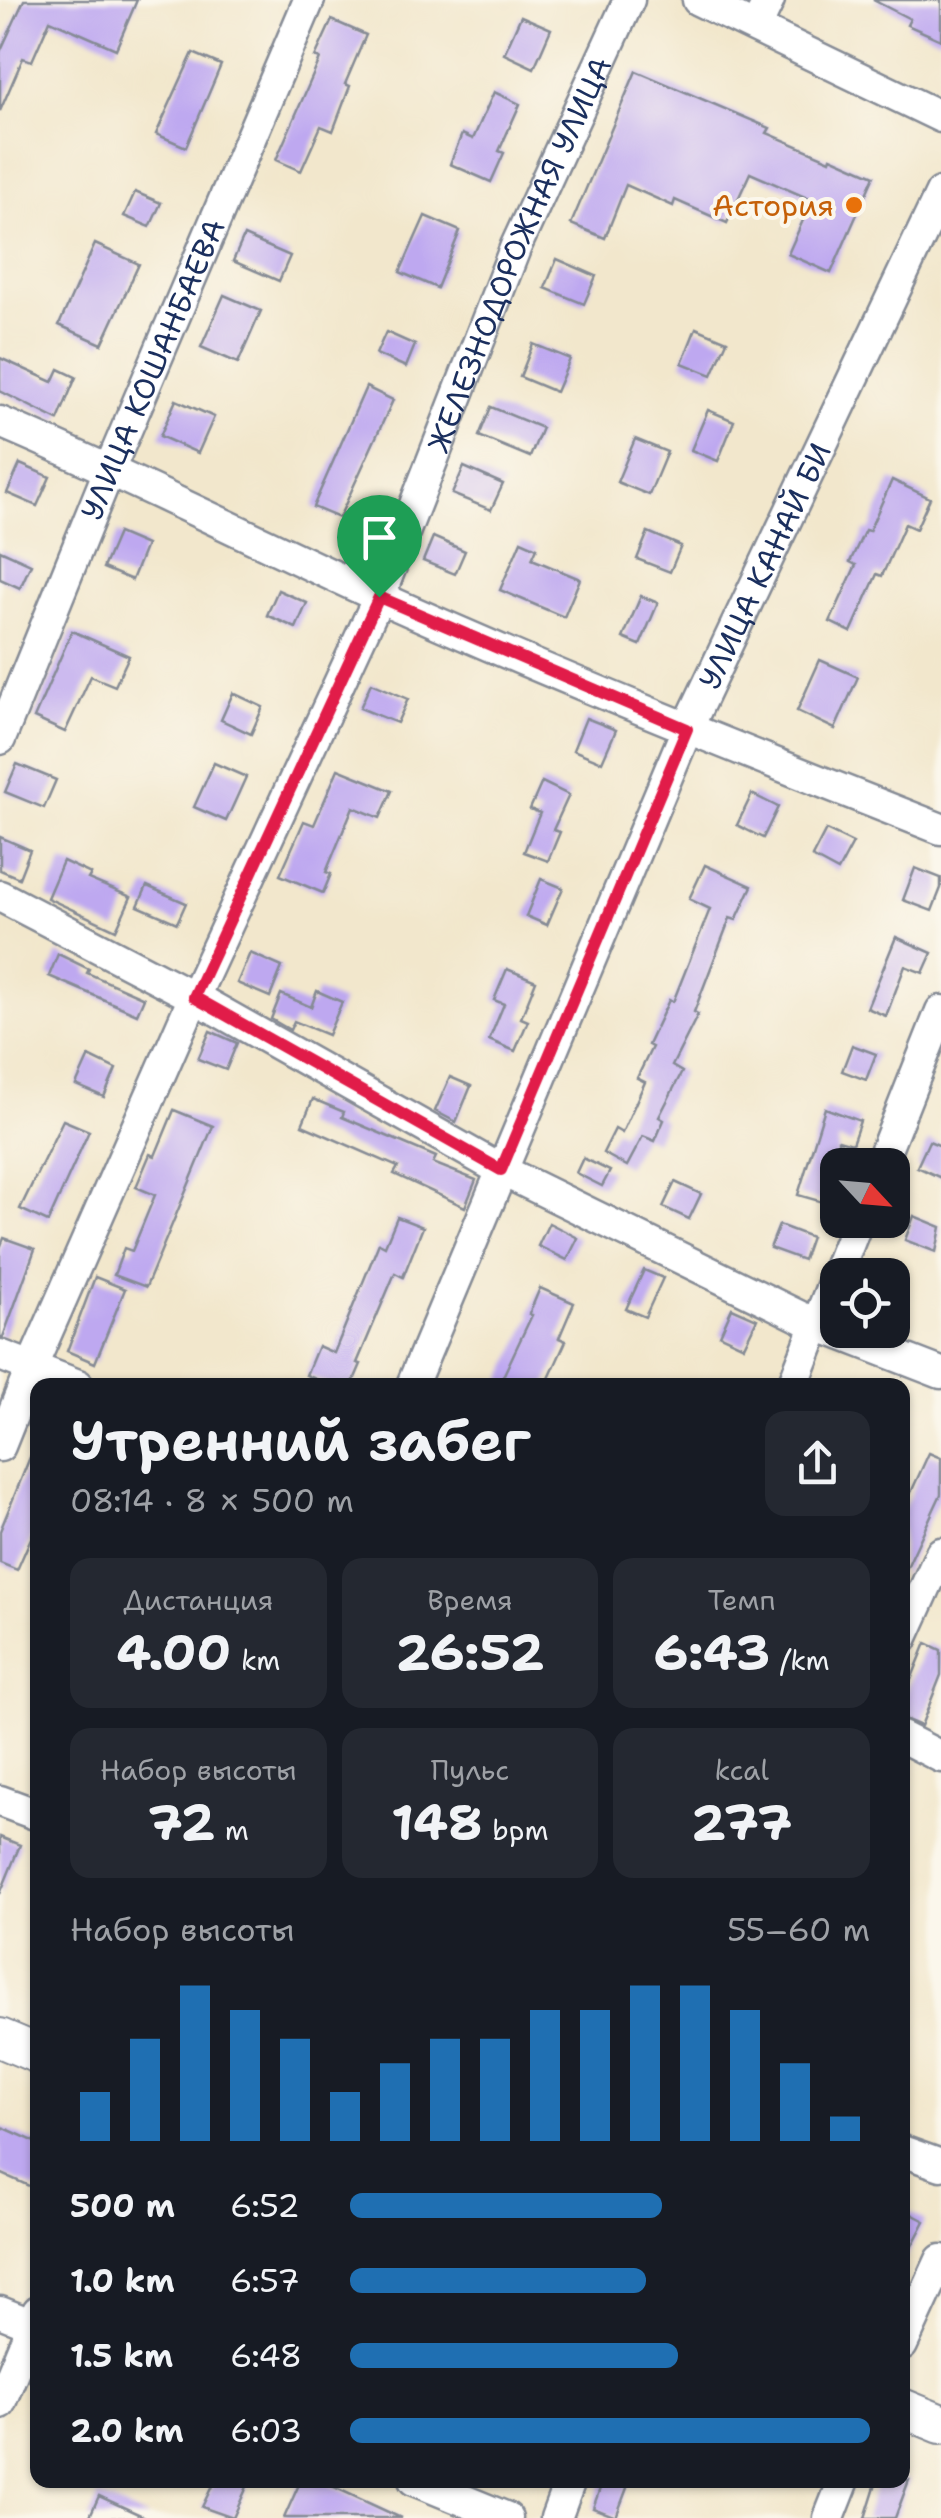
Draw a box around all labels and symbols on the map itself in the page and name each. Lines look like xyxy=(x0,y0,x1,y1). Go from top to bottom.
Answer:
street label: ЖЕЛЕЗНОДОРОЖНАЯ УЛИЦА xyxy=(417,50,621,458)
place label: Астория xyxy=(712,185,834,226)
marker: Астория xyxy=(843,194,865,216)
street label: УЛИЦА КОШАНБАЕВА xyxy=(71,212,234,526)
street label: УЛИЦА КАНАЙ БИ xyxy=(688,436,840,696)
pin xyxy=(337,495,422,598)
north arrow xyxy=(820,1148,910,1238)

